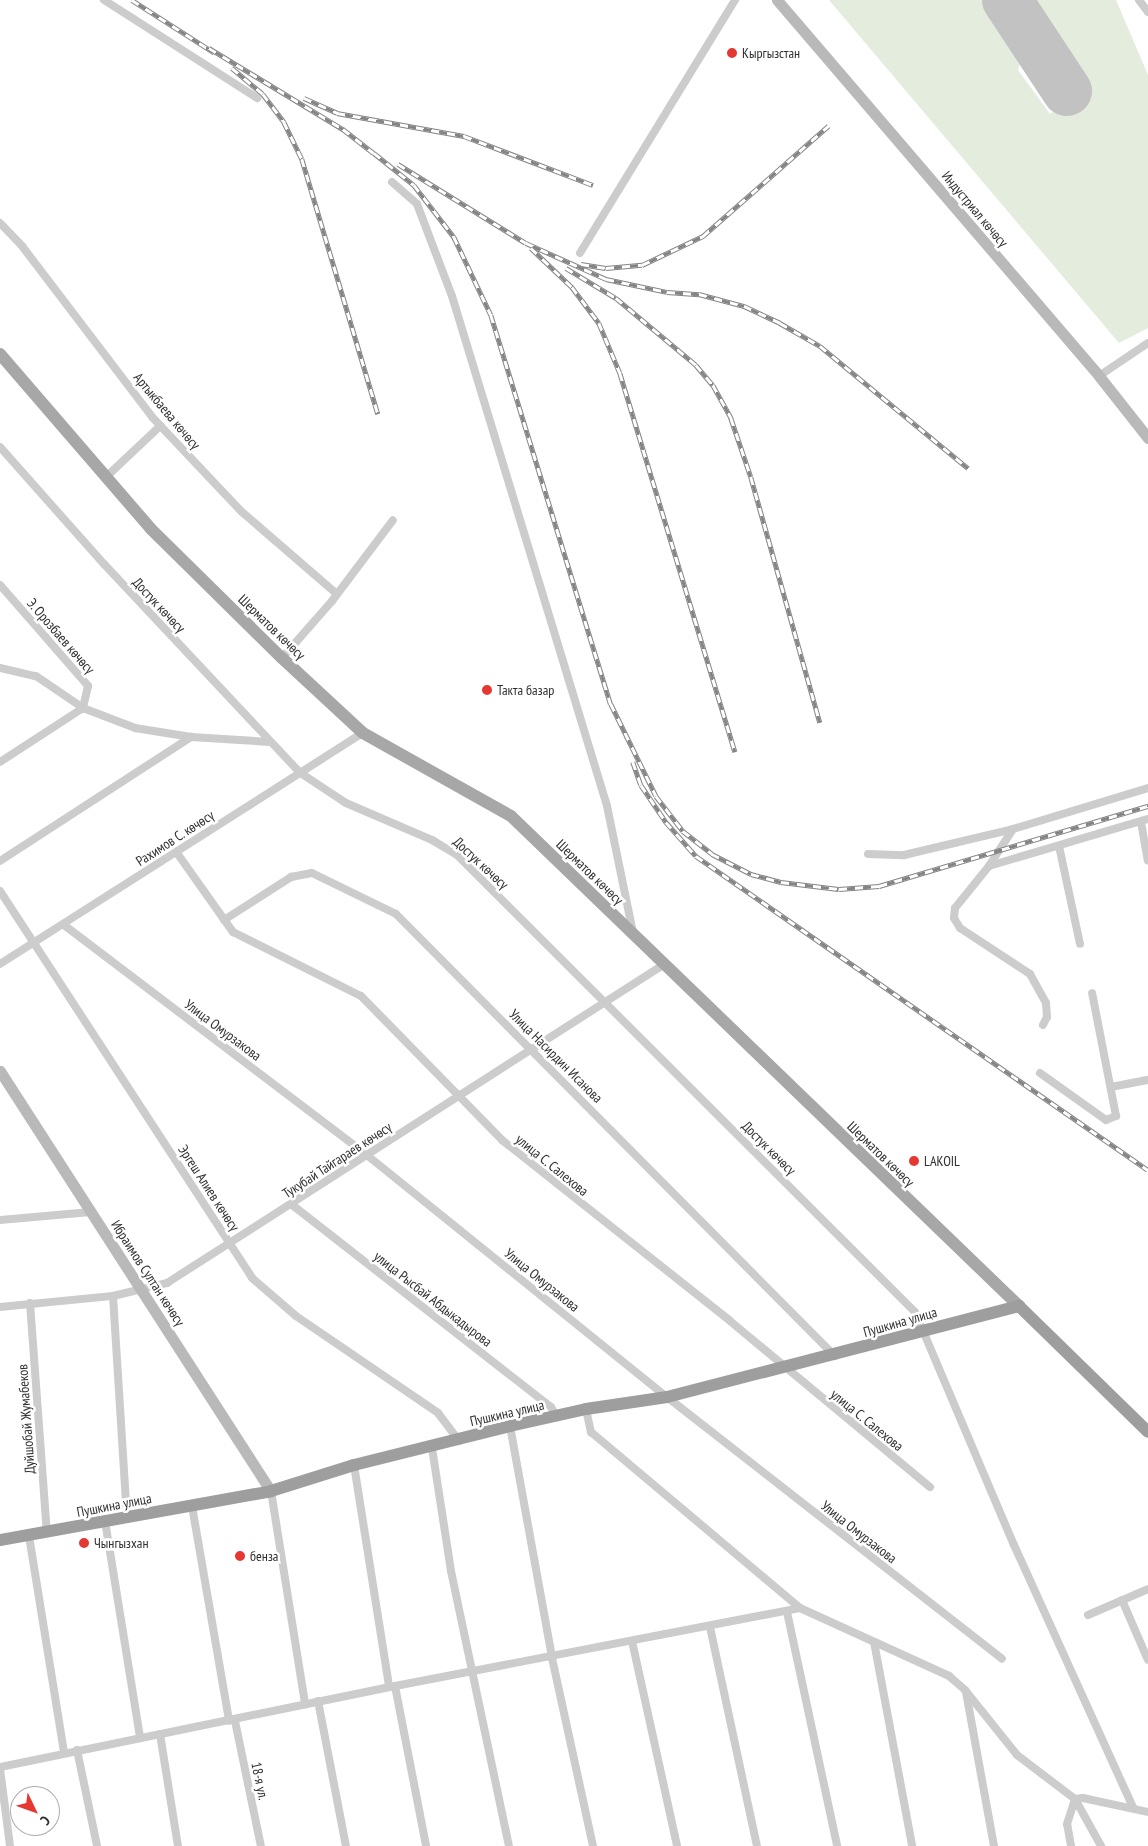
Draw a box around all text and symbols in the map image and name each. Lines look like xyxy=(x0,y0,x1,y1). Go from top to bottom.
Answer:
place label: Кыргызстан xyxy=(742,45,800,61)
marker: Кыргызстан xyxy=(726,47,738,59)
street label: Индустриал көчөсү xyxy=(938,168,1012,250)
street label: Артыкбаева көчөсү xyxy=(130,369,204,453)
street label: Достук көчөсү xyxy=(129,574,189,636)
street label: Шерматов көчөсү xyxy=(235,591,309,663)
street label: Э. Орозбаев көчөсү xyxy=(23,594,99,678)
place label: Такта базар xyxy=(497,682,554,698)
marker: Такта базар xyxy=(481,684,493,696)
street label: Рахимов С. көчөсү xyxy=(132,806,218,870)
street label: Достук көчөсү xyxy=(450,833,512,893)
street label: Шерматов көчөсү xyxy=(553,836,627,908)
street label: Улица Омурзакова xyxy=(181,996,265,1064)
street label: Улица Насирдин Исанова xyxy=(506,1006,606,1106)
street label: Достук көчөсү xyxy=(738,1117,800,1179)
street label: Тукубай Тайгараев көчөсү xyxy=(279,1118,395,1202)
street label: Шерматов көчөсү xyxy=(844,1118,918,1190)
street label: улица С. Салехова xyxy=(512,1130,592,1200)
street label: Эргеш Алиев көчөсү xyxy=(175,1142,243,1234)
place label: LAKOIL xyxy=(924,1153,960,1169)
marker: LAKOIL xyxy=(908,1155,920,1167)
street label: Ибраимов Султан көчөсү xyxy=(107,1217,189,1329)
street label: Улица Омурзакова xyxy=(501,1245,583,1315)
street label: улица Рысбай Абдыкадырова xyxy=(371,1248,495,1350)
street label: Пушкина улица xyxy=(861,1303,939,1341)
street label: Дуйшобай Жумабеков xyxy=(14,1364,38,1474)
street label: улица С. Салехова xyxy=(827,1385,907,1455)
street label: Пушкина улица xyxy=(468,1396,546,1430)
street label: Пушкина улица xyxy=(75,1490,153,1520)
street label: Улица Омурзакова xyxy=(818,1497,900,1567)
place label: Чынгызхан xyxy=(94,1535,148,1551)
marker: Чынгызхан xyxy=(78,1537,90,1549)
place label: бенза xyxy=(250,1548,278,1564)
marker: бенза xyxy=(234,1550,246,1562)
street label: 18-я ул. xyxy=(248,1761,272,1801)
north arrow xyxy=(10,1786,60,1836)
text: С xyxy=(37,1812,54,1829)

